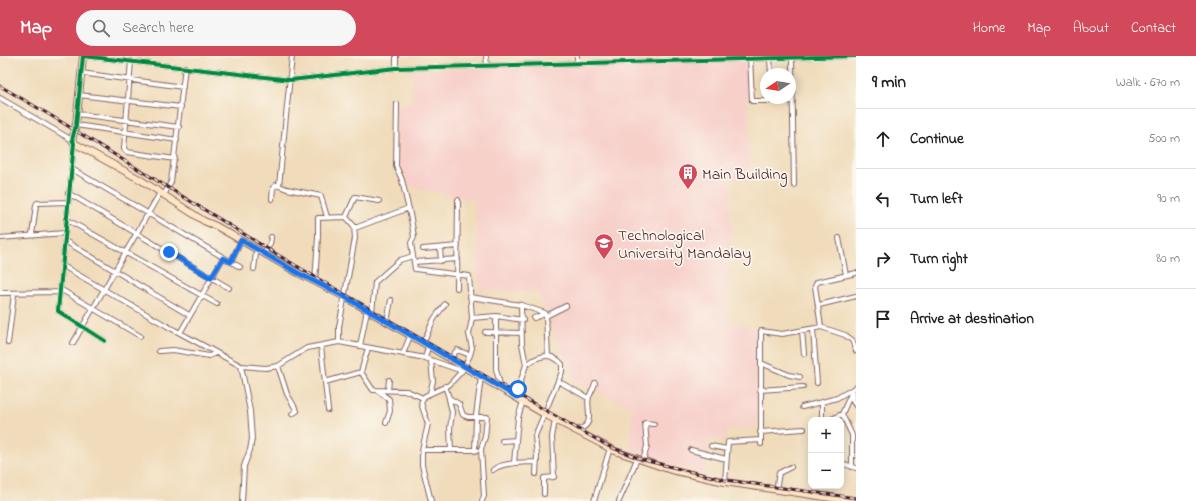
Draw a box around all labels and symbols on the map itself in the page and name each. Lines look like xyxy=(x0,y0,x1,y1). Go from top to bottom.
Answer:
north arrow xyxy=(760,68,796,104)
building icon: Main Building xyxy=(677,162,699,190)
place label: Main Building xyxy=(702,163,788,187)
place label: Technological University Mandalay xyxy=(618,224,751,266)
school or university icon: Technological University Mandalay xyxy=(593,232,615,260)
route end xyxy=(160,243,178,261)
route start xyxy=(509,380,527,398)

